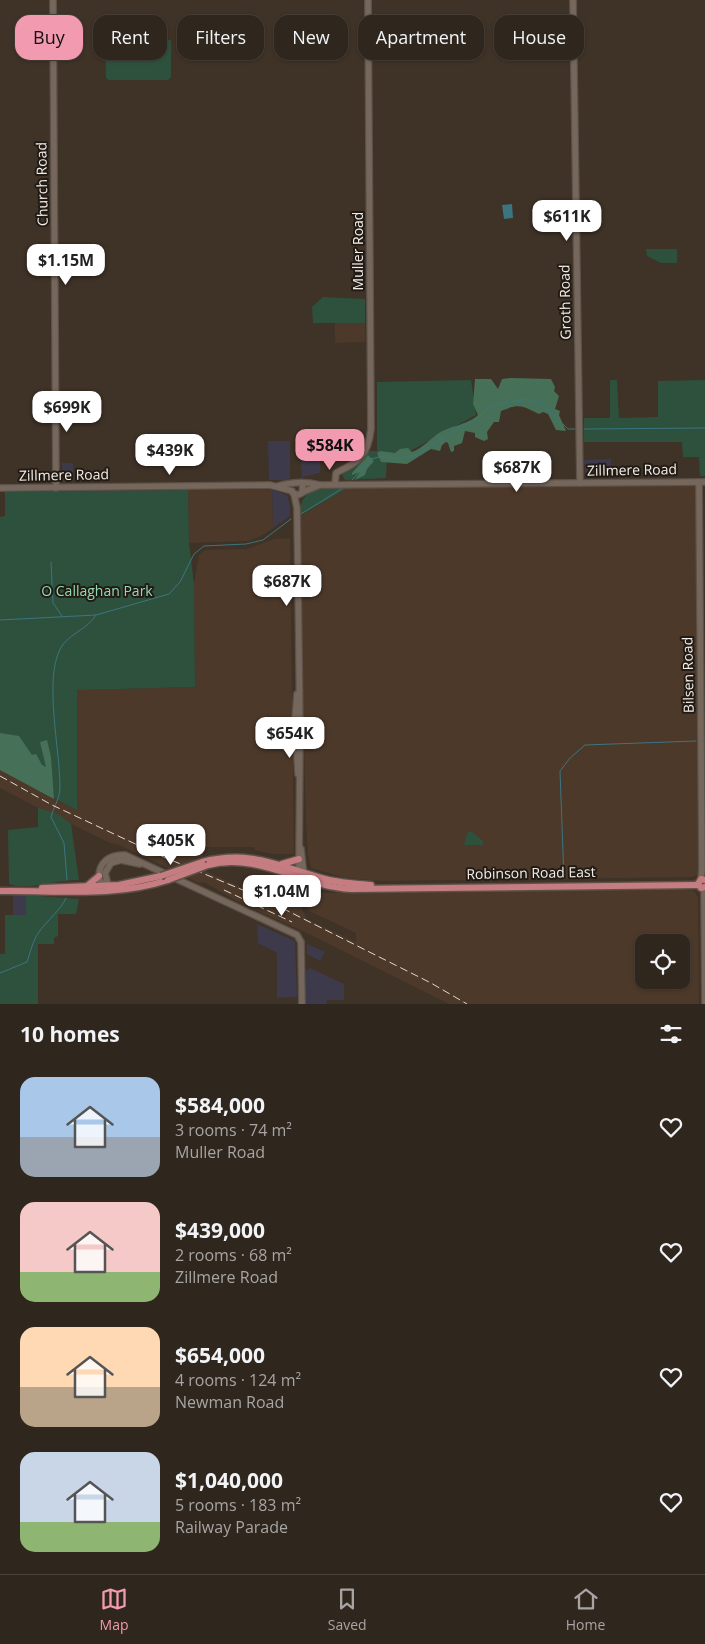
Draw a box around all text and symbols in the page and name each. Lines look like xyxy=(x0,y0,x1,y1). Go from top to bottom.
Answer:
chip: Buy xyxy=(15,15,83,60)
chip: Rent xyxy=(93,15,167,60)
chip: Filters xyxy=(177,15,264,60)
chip: New xyxy=(274,15,348,60)
chip: Apartment xyxy=(358,15,484,60)
chip: House xyxy=(494,15,584,60)
street label: Church Road xyxy=(31,142,52,226)
pin: $611K xyxy=(532,200,602,242)
text: $611K xyxy=(543,205,591,227)
street label: Muller Road xyxy=(348,212,367,290)
pin: $1.15M xyxy=(25,244,107,286)
text: $1.15M xyxy=(38,249,94,271)
street label: Groth Road xyxy=(554,264,575,340)
pin: $699K xyxy=(32,390,102,433)
text: $699K xyxy=(43,396,91,418)
pin: $584K xyxy=(295,428,365,471)
pin: $439K xyxy=(135,434,205,476)
text: $584K xyxy=(306,434,354,456)
text: $439K xyxy=(146,439,194,461)
pin: $687K xyxy=(482,450,552,493)
text: $687K xyxy=(493,456,541,478)
street label: Zillmere Road xyxy=(587,459,677,480)
street label: Zillmere Road xyxy=(19,464,109,485)
pin: $687K xyxy=(252,564,322,607)
text: $687K xyxy=(263,570,311,592)
park label: O Callaghan Park xyxy=(41,581,153,600)
street label: Bilsen Road xyxy=(677,637,698,713)
pin: $654K xyxy=(255,716,325,759)
text: $654K xyxy=(266,722,314,744)
pin: $405K xyxy=(136,824,206,866)
text: $405K xyxy=(147,829,195,851)
street label: Robinson Road East xyxy=(466,862,596,883)
pin: $1.04M xyxy=(241,874,323,917)
text: $1.04M xyxy=(254,880,310,902)
map controls xyxy=(635,934,690,989)
button: locate xyxy=(635,934,690,989)
text: 10 homes xyxy=(20,1020,120,1048)
icon: filters xyxy=(657,1020,685,1048)
text: $584,000 xyxy=(175,1091,265,1119)
icon: home xyxy=(60,1097,120,1157)
icon: heart xyxy=(657,1113,685,1141)
text: 3 rooms · 74 m² xyxy=(175,1119,292,1141)
text: Muller Road xyxy=(175,1141,265,1163)
text: $439,000 xyxy=(175,1216,265,1244)
icon: home xyxy=(60,1222,120,1282)
icon: heart xyxy=(657,1238,685,1266)
text: 2 rooms · 68 m² xyxy=(175,1244,292,1266)
text: Zillmere Road xyxy=(175,1266,278,1288)
text: $654,000 xyxy=(175,1341,265,1369)
icon: home xyxy=(60,1347,120,1407)
icon: heart xyxy=(657,1363,685,1391)
text: 4 rooms · 124 m² xyxy=(175,1369,301,1391)
text: Newman Road xyxy=(175,1391,284,1413)
text: $1,040,000 xyxy=(175,1466,283,1494)
icon: home xyxy=(60,1472,120,1532)
icon: heart xyxy=(657,1488,685,1516)
text: 5 rooms · 183 m² xyxy=(175,1494,301,1516)
text: Railway Parade xyxy=(175,1516,288,1538)
tab: Map xyxy=(100,1585,129,1634)
tab: Saved xyxy=(328,1585,367,1634)
tab: Home xyxy=(566,1585,605,1634)

